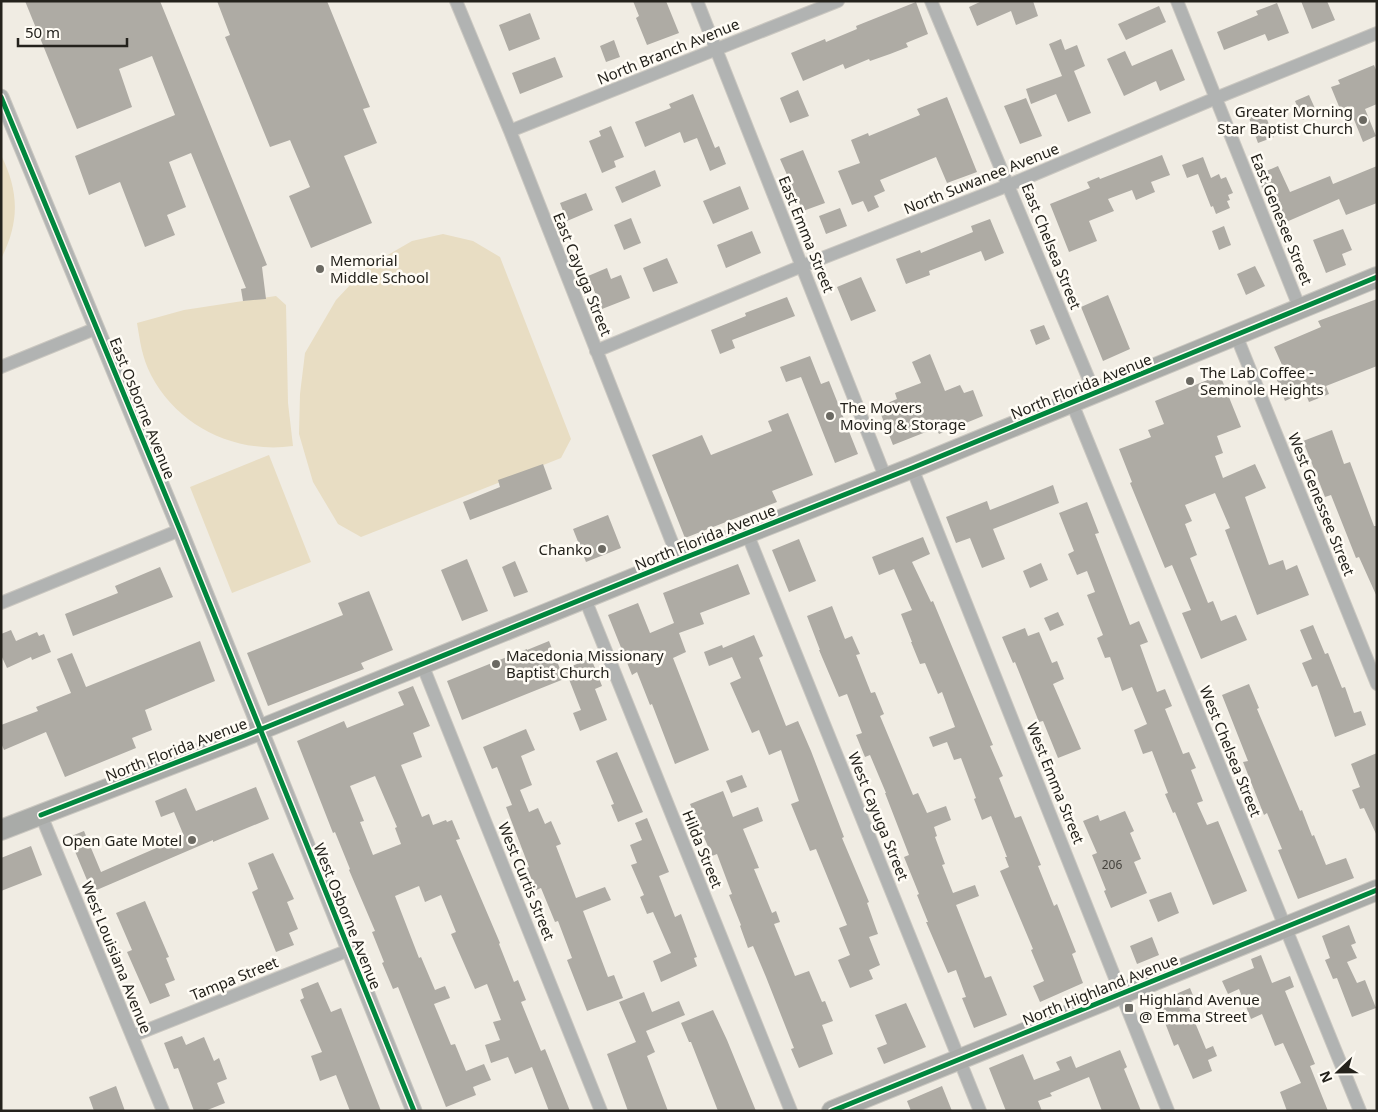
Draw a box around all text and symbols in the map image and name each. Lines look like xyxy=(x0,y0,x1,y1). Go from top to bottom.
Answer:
street label: North Branch Avenue xyxy=(594,13,742,89)
scale bar xyxy=(18,15,126,47)
text: 50 m xyxy=(25,22,60,42)
place label: Greater Morning Star Baptist Church xyxy=(1217,101,1353,138)
marker: Greater Morning Star Baptist Church xyxy=(1357,114,1369,126)
street label: North Suwanee Avenue xyxy=(900,138,1062,218)
street label: East Genesee Street xyxy=(1246,150,1318,288)
street label: East Emma Street xyxy=(775,173,840,296)
street label: East Chelsea Street xyxy=(1018,180,1087,312)
street label: East Cayuga Street xyxy=(549,209,617,339)
place label: Memorial Middle School xyxy=(330,250,429,287)
marker: Memorial Middle School xyxy=(314,263,326,275)
street label: East Osborne Avenue xyxy=(105,334,181,482)
street label: North Florida Avenue xyxy=(1008,349,1154,423)
place label: The Lab Coffee - Seminole Heights xyxy=(1200,362,1324,399)
marker: The Lab Coffee - Seminole Heights xyxy=(1184,375,1196,387)
place label: The Movers Moving & Storage xyxy=(840,397,966,434)
marker: The Movers Moving & Storage xyxy=(824,410,836,422)
street label: West Genessee Street xyxy=(1284,429,1360,579)
street label: North Florida Avenue xyxy=(632,500,778,574)
place label: Chanko xyxy=(538,539,592,559)
marker: Chanko xyxy=(596,543,608,555)
place label: Macedonia Missionary Baptist Church xyxy=(506,645,664,682)
marker: Macedonia Missionary Baptist Church xyxy=(490,658,502,670)
street label: West Chelsea Street xyxy=(1196,683,1267,820)
street label: North Florida Avenue xyxy=(102,713,250,785)
street label: West Emma Street xyxy=(1023,719,1090,847)
street label: West Cayuga Street xyxy=(844,749,914,884)
street label: Hilda Street xyxy=(678,807,728,891)
street label: West Curtis Street xyxy=(494,819,560,944)
place label: Open Gate Motel xyxy=(62,830,182,850)
marker: Open Gate Motel xyxy=(186,834,198,846)
street label: West Osborne Avenue xyxy=(309,840,387,992)
house number: 206 xyxy=(1102,856,1122,873)
street label: West Louisiana Avenue xyxy=(77,878,157,1036)
street label: North Highland Avenue xyxy=(1019,949,1181,1029)
street label: Tampa Street xyxy=(187,951,281,1005)
place label: Highland Avenue @ Emma Street xyxy=(1139,989,1260,1026)
marker: Highland Avenue @ Emma Street xyxy=(1123,1002,1135,1014)
north arrow xyxy=(1313,1047,1363,1097)
text: N xyxy=(1315,1068,1336,1086)

